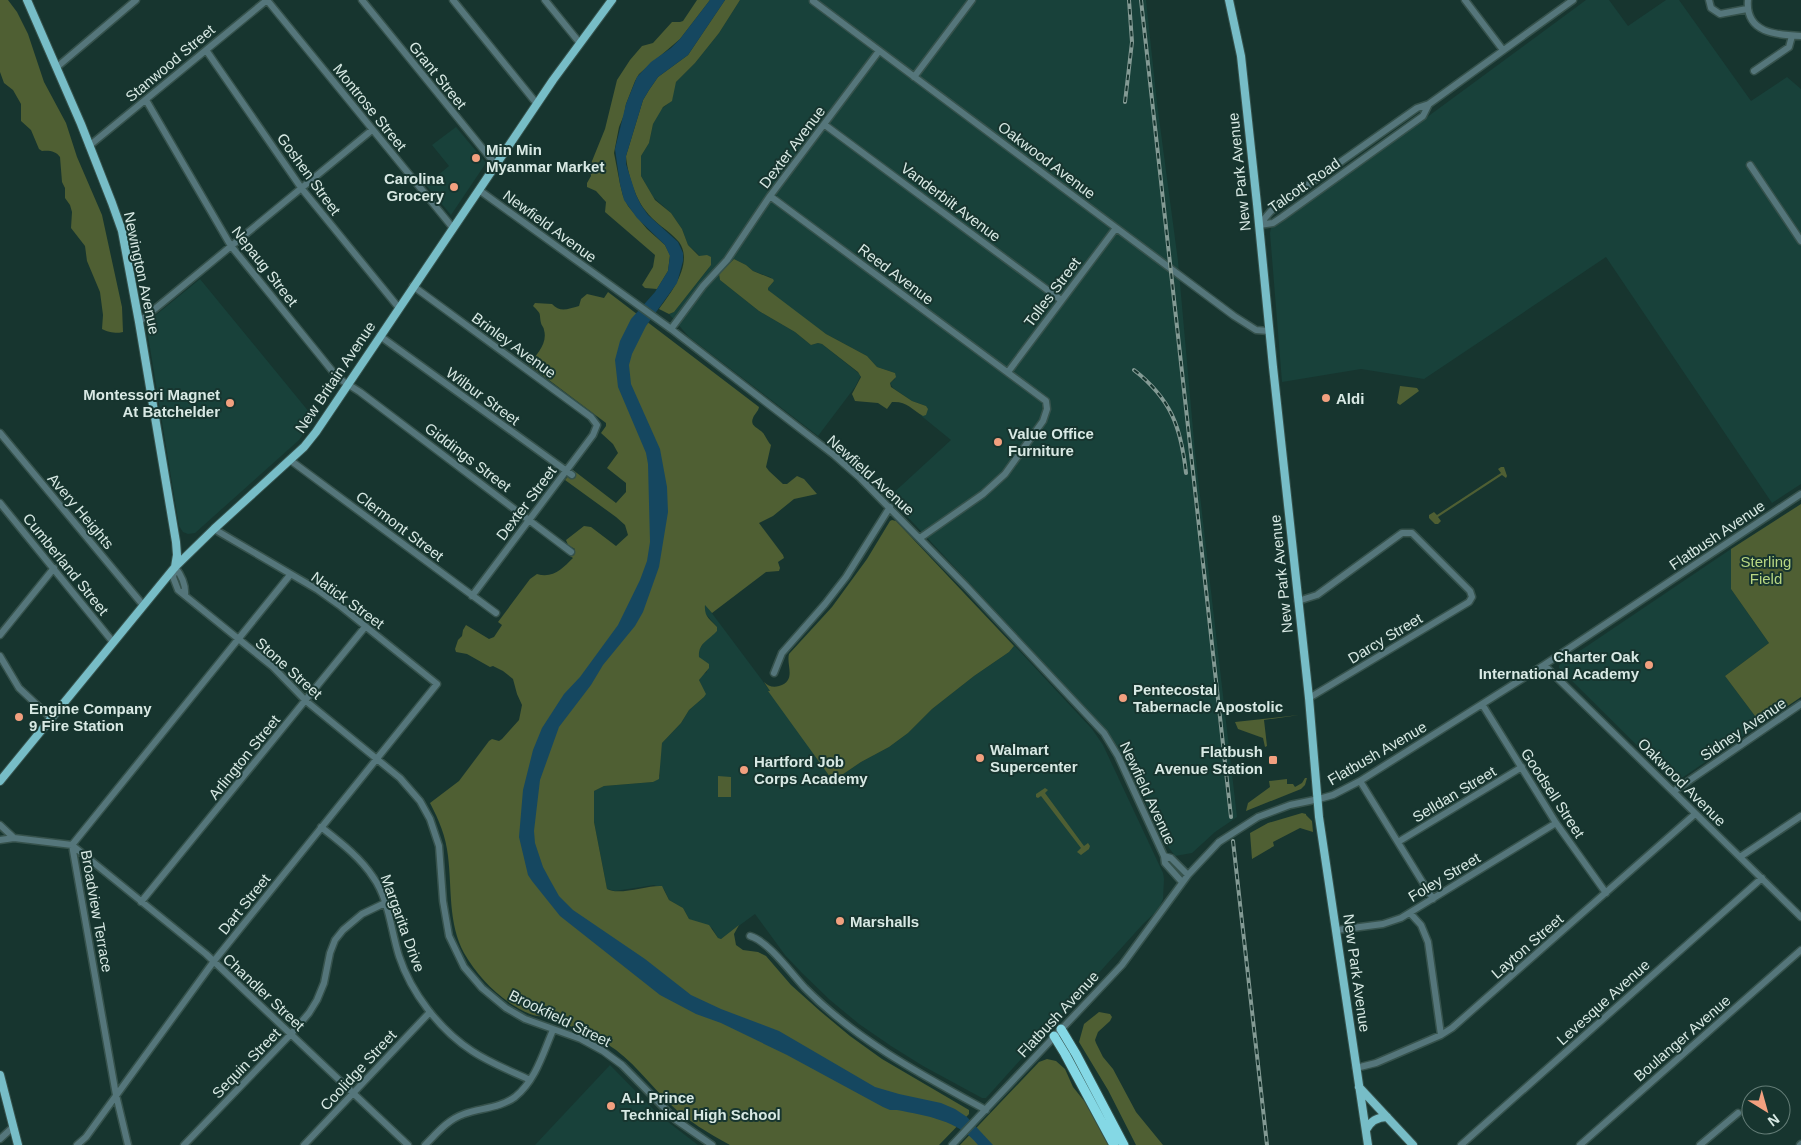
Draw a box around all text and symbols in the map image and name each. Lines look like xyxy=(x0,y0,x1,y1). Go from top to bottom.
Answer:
street label: Stanwood Street xyxy=(122,20,219,105)
street label: Grant Street xyxy=(406,38,471,113)
street label: Montrose Street xyxy=(330,60,411,154)
street label: Dexter Avenue xyxy=(756,103,828,191)
street label: New Park Avenue xyxy=(1224,112,1254,232)
street label: Oakwood Avenue xyxy=(995,118,1099,202)
street label: Goshen Street xyxy=(274,130,345,219)
place label: Min Min Myanmar Market xyxy=(486,141,604,175)
marker: Min Min Myanmar Market xyxy=(470,152,482,164)
street label: Talcott Road xyxy=(1265,154,1343,216)
street label: Vanderbilt Avenue xyxy=(898,159,1004,245)
place label: Carolina Grocery xyxy=(384,170,445,204)
marker: Carolina Grocery xyxy=(448,181,460,193)
street label: Newfield Avenue xyxy=(500,186,600,266)
street label: Newington Avenue xyxy=(121,210,163,336)
street label: Nepaug Street xyxy=(229,223,302,310)
street label: Reed Avenue xyxy=(855,240,937,308)
street label: Tolles Street xyxy=(1020,253,1084,330)
street label: Brinley Avenue xyxy=(469,309,559,381)
street label: New Britain Avenue xyxy=(291,318,379,436)
street label: Wilbur Street xyxy=(443,364,524,429)
place label: Montessori Magnet At Batchelder xyxy=(83,386,220,420)
place label: Aldi xyxy=(1336,390,1364,407)
marker: Aldi xyxy=(1320,392,1332,404)
marker: Montessori Magnet At Batchelder xyxy=(224,397,236,409)
street label: Giddings Street xyxy=(422,419,515,495)
place label: Value Office Furniture xyxy=(1008,425,1094,459)
street label: Newfield Avenue xyxy=(824,431,918,519)
marker: Value Office Furniture xyxy=(992,436,1004,448)
street label: Dexter Street xyxy=(493,462,560,543)
street label: Avery Heights xyxy=(45,470,117,552)
street label: Clermont Street xyxy=(353,488,448,565)
street label: Flatbush Avenue xyxy=(1666,497,1768,573)
street label: Cumberland Street xyxy=(20,510,113,619)
street label: New Park Avenue xyxy=(1266,514,1296,634)
park label: Sterling Field xyxy=(1741,553,1791,587)
street label: Natick Street xyxy=(308,568,388,633)
street label: Darcy Street xyxy=(1345,609,1426,667)
street label: Stone Street xyxy=(252,634,326,703)
place label: Charter Oak International Academy xyxy=(1479,648,1640,682)
marker: Charter Oak International Academy xyxy=(1643,659,1655,671)
place label: Pentecostal Tabernacle Apostolic xyxy=(1133,681,1283,715)
marker: Pentecostal Tabernacle Apostolic xyxy=(1117,692,1129,704)
street label: Sidney Avenue xyxy=(1697,694,1789,764)
place label: Engine Company 9 Fire Station xyxy=(29,700,152,734)
marker: Engine Company 9 Fire Station xyxy=(13,711,25,723)
street label: Arlington Street xyxy=(205,711,284,803)
street label: Flatbush Avenue xyxy=(1324,718,1430,788)
street label: Oakwood Avenue xyxy=(1635,735,1729,829)
street label: Newfield Avenue xyxy=(1117,739,1179,847)
place label: Walmart Supercenter xyxy=(990,741,1078,775)
place label: Flatbush Avenue Station xyxy=(1154,743,1263,777)
street label: Goodsell Street xyxy=(1518,745,1589,842)
marker: Walmart Supercenter xyxy=(974,752,986,764)
place label: Hartford Job Corps Academy xyxy=(754,753,868,787)
marker: Flatbush Avenue Station xyxy=(1267,754,1279,766)
street label: Selldan Street xyxy=(1409,762,1499,826)
marker: Hartford Job Corps Academy xyxy=(738,764,750,776)
street label: Broadview Terrace xyxy=(78,848,116,974)
street label: Foley Street xyxy=(1405,848,1484,905)
street label: Dart Street xyxy=(215,870,274,938)
street label: Margarita Drive xyxy=(377,872,429,974)
street label: Layton Street xyxy=(1488,910,1567,982)
place label: Marshalls xyxy=(850,913,919,930)
street label: New Park Avenue xyxy=(1340,913,1374,1033)
marker: Marshalls xyxy=(834,915,846,927)
street label: Chandler Street xyxy=(220,950,309,1035)
street label: Levesque Avenue xyxy=(1553,956,1653,1048)
street label: Flatbush Avenue xyxy=(1014,967,1102,1061)
street label: Brookfield Street xyxy=(506,986,614,1050)
street label: Boulanger Avenue xyxy=(1630,991,1734,1085)
street label: Sequin Street xyxy=(208,1024,284,1102)
street label: Coolidge Street xyxy=(317,1026,400,1114)
north arrow xyxy=(1741,1085,1791,1135)
place label: A.I. Prince Technical High School xyxy=(621,1089,781,1123)
marker: A.I. Prince Technical High School xyxy=(605,1100,617,1112)
text: N xyxy=(1765,1111,1783,1130)

